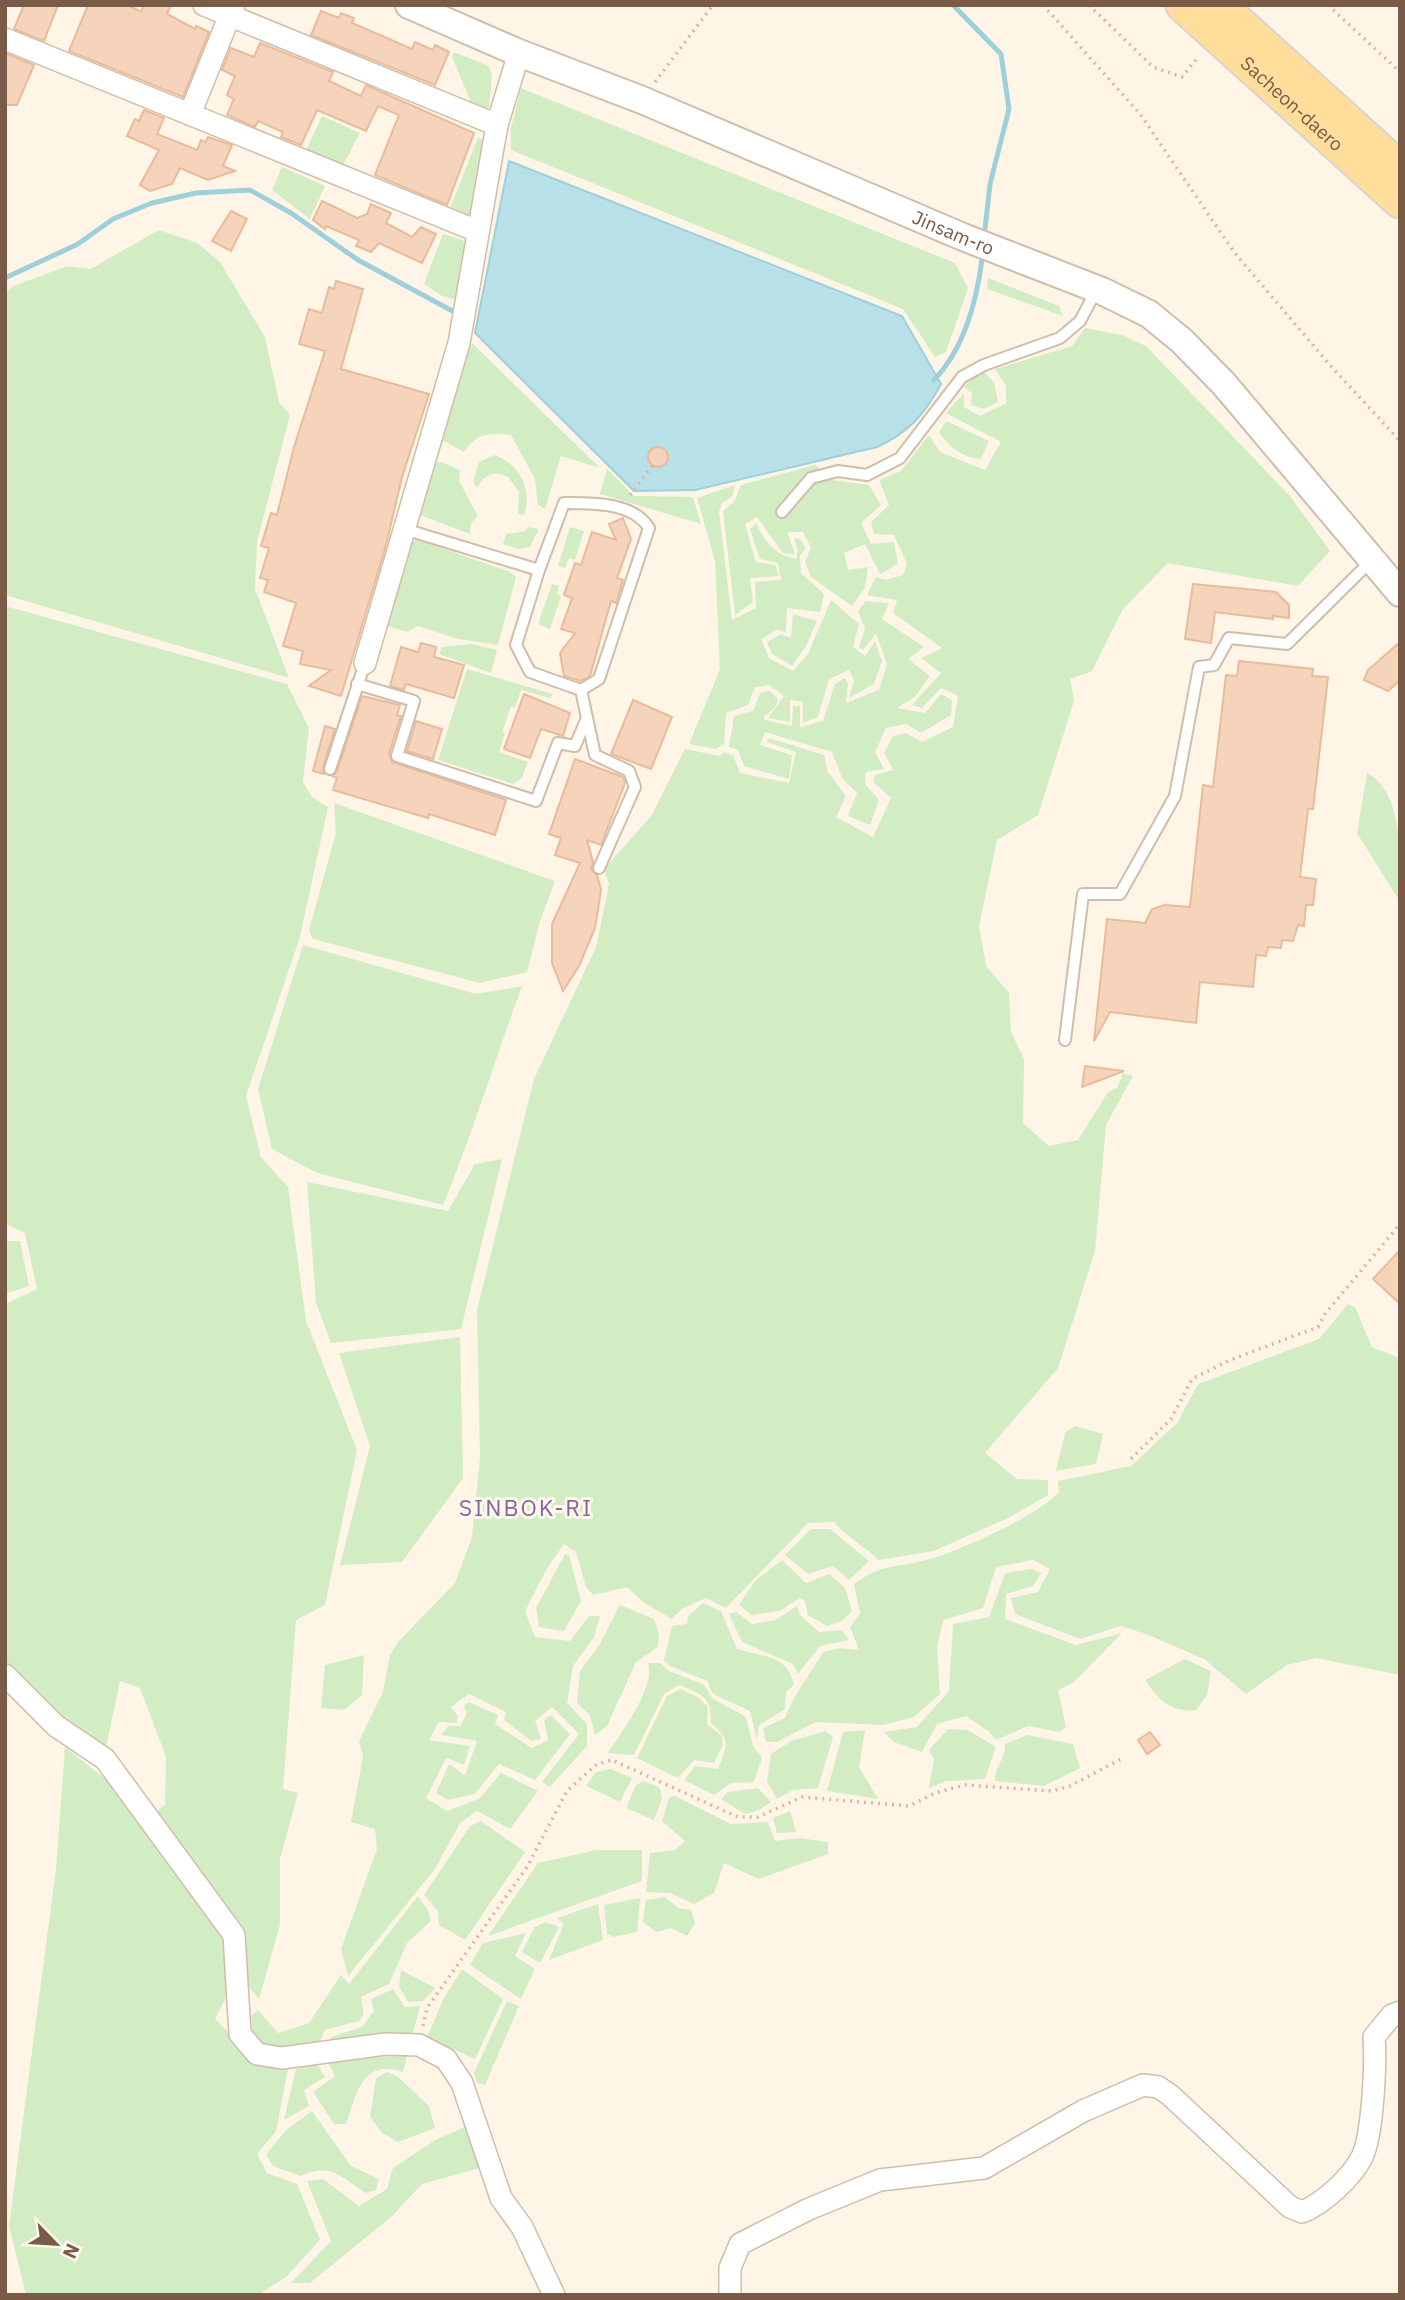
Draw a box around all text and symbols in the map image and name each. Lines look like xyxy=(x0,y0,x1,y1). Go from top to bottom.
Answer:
street label: Sacheon-daero xyxy=(1236,51,1349,156)
street label: Jinsam-ro xyxy=(909,205,998,260)
district label: SINBOK-RI xyxy=(459,1492,593,1522)
north arrow xyxy=(21,2209,91,2279)
text: N xyxy=(58,2240,85,2262)

